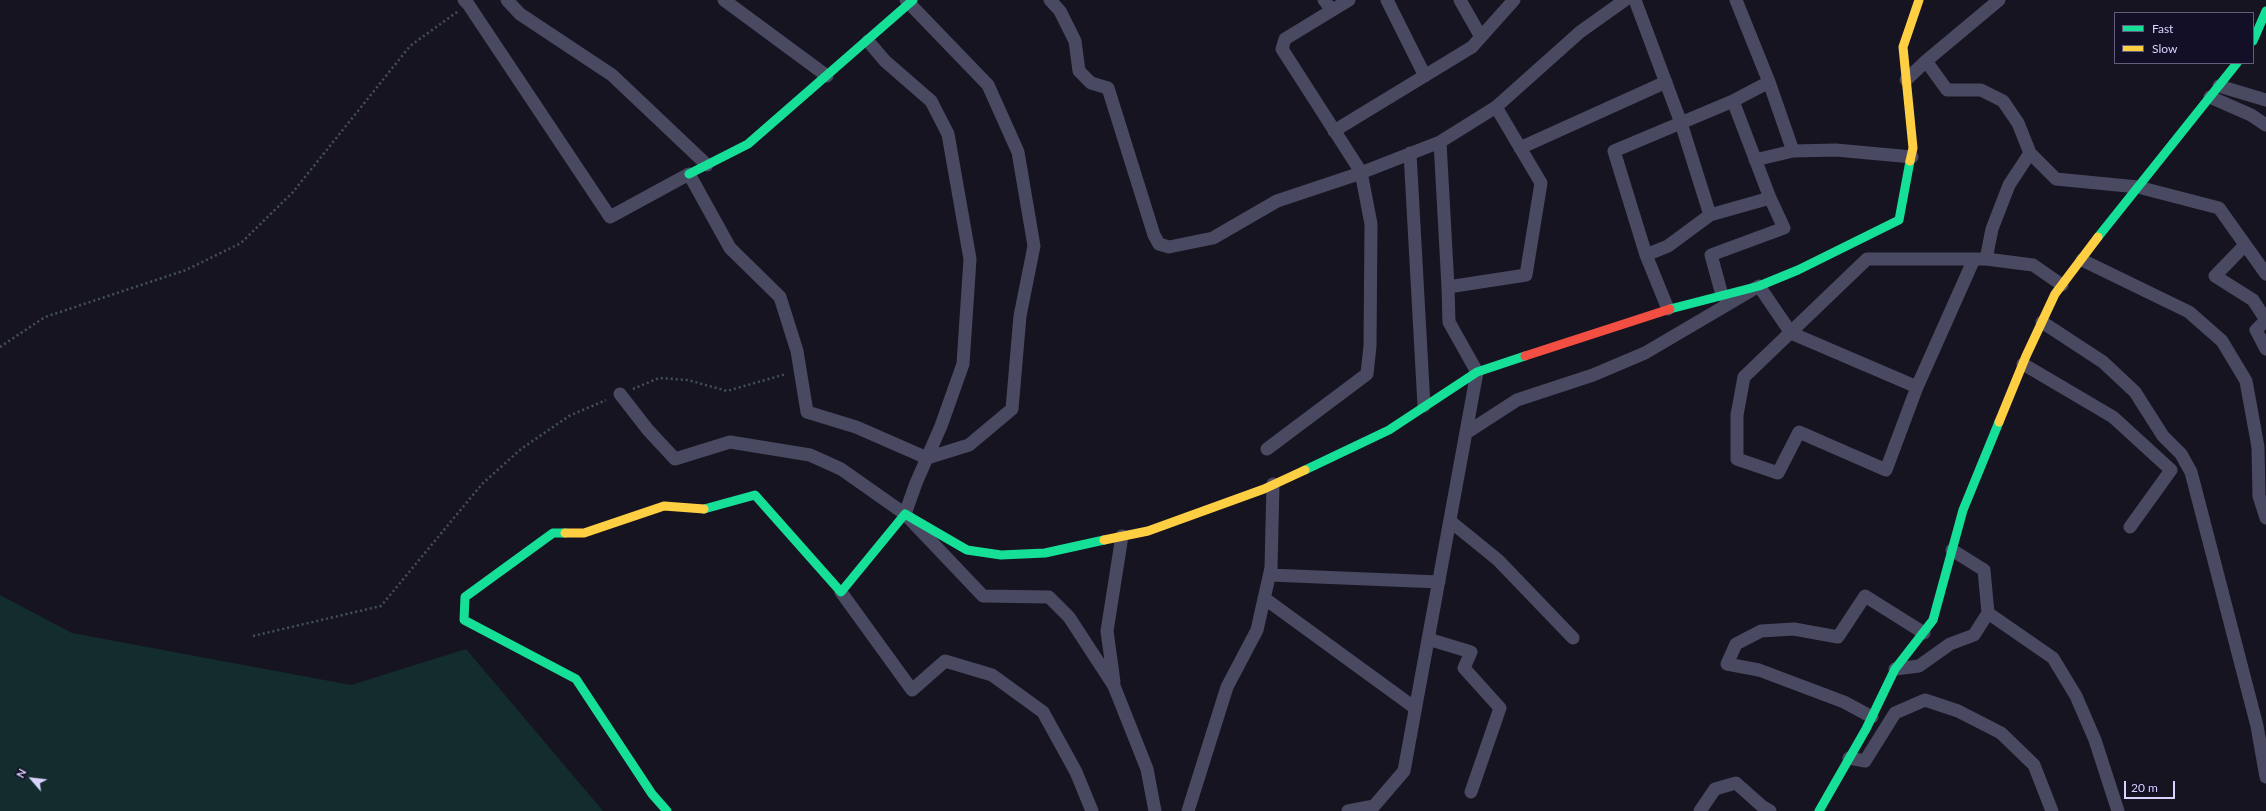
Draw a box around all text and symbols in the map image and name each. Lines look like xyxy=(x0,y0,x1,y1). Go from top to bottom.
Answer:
legend xyxy=(2114,12,2254,64)
text: Fast xyxy=(2152,21,2173,36)
text: Slow xyxy=(2152,41,2177,56)
north arrow xyxy=(12,759,52,799)
text: N xyxy=(13,766,29,780)
scale bar xyxy=(2126,773,2177,799)
text: 20 m xyxy=(2131,780,2158,795)

